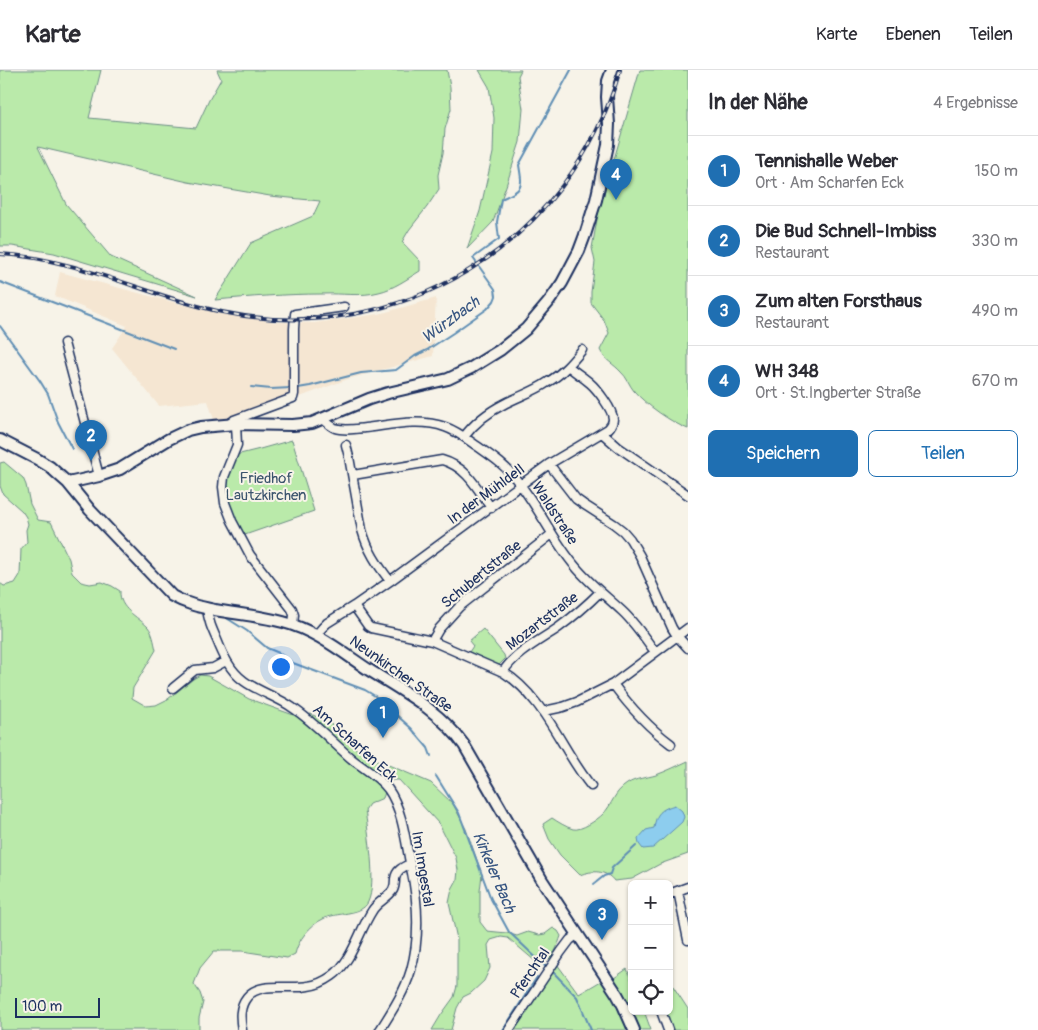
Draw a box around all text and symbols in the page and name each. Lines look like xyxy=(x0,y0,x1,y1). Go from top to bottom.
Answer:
text: Karte xyxy=(25,20,81,49)
text: Karte xyxy=(816,23,857,46)
text: Ebenen xyxy=(885,23,941,46)
text: Teilen xyxy=(969,23,1013,46)
text: In der Nähe xyxy=(708,89,808,116)
text: 4 Ergebnisse xyxy=(933,93,1018,113)
text: Tennishalle Weber xyxy=(755,149,898,173)
pin: 4 xyxy=(600,159,632,200)
text: 1 xyxy=(721,161,727,181)
text: 150 m xyxy=(974,161,1018,181)
text: Ort · Am Scharfen Eck xyxy=(755,173,904,193)
text: Die Bud Schnell-Imbiss xyxy=(755,219,936,243)
text: 2 xyxy=(720,231,728,251)
text: 330 m xyxy=(972,231,1018,251)
text: Restaurant xyxy=(755,243,829,263)
text: Zum alten Forsthaus xyxy=(755,289,922,313)
water label: Würzbach xyxy=(418,291,485,348)
text: 3 xyxy=(720,301,728,321)
text: 490 m xyxy=(972,301,1018,321)
text: Restaurant xyxy=(755,313,829,333)
text: WH 348 xyxy=(755,359,819,383)
text: 4 xyxy=(719,371,729,391)
text: 670 m xyxy=(972,371,1018,391)
text: Ort · St.Ingberter Straße xyxy=(755,383,921,403)
pin: 2 xyxy=(75,420,107,461)
button: Speichern xyxy=(708,430,858,477)
button: Teilen xyxy=(868,430,1018,477)
street label: In der Mühldell xyxy=(444,460,529,529)
park label: Friedhof Lautzkirchen xyxy=(225,469,307,505)
street label: Waldstraße xyxy=(527,478,582,549)
street label: Schubertstraße xyxy=(437,536,526,613)
street label: Mozartstraße xyxy=(502,588,583,655)
street label: Neunkircher Straße xyxy=(346,632,456,717)
your location xyxy=(268,654,294,680)
pin: 1 xyxy=(367,697,399,738)
street label: Am Scharfen Eck xyxy=(308,700,401,787)
water label: Kirkeler Bach xyxy=(468,829,521,917)
street label: Im Imgestal xyxy=(407,830,438,908)
map controls xyxy=(628,880,673,1015)
button: + xyxy=(628,880,673,925)
pin: 3 xyxy=(586,899,618,940)
button: − xyxy=(628,925,673,970)
street label: Pferchtal xyxy=(506,944,554,1002)
button: locate xyxy=(628,970,673,1015)
scale bar xyxy=(15,995,100,1018)
text: 100 m xyxy=(22,998,62,1015)

